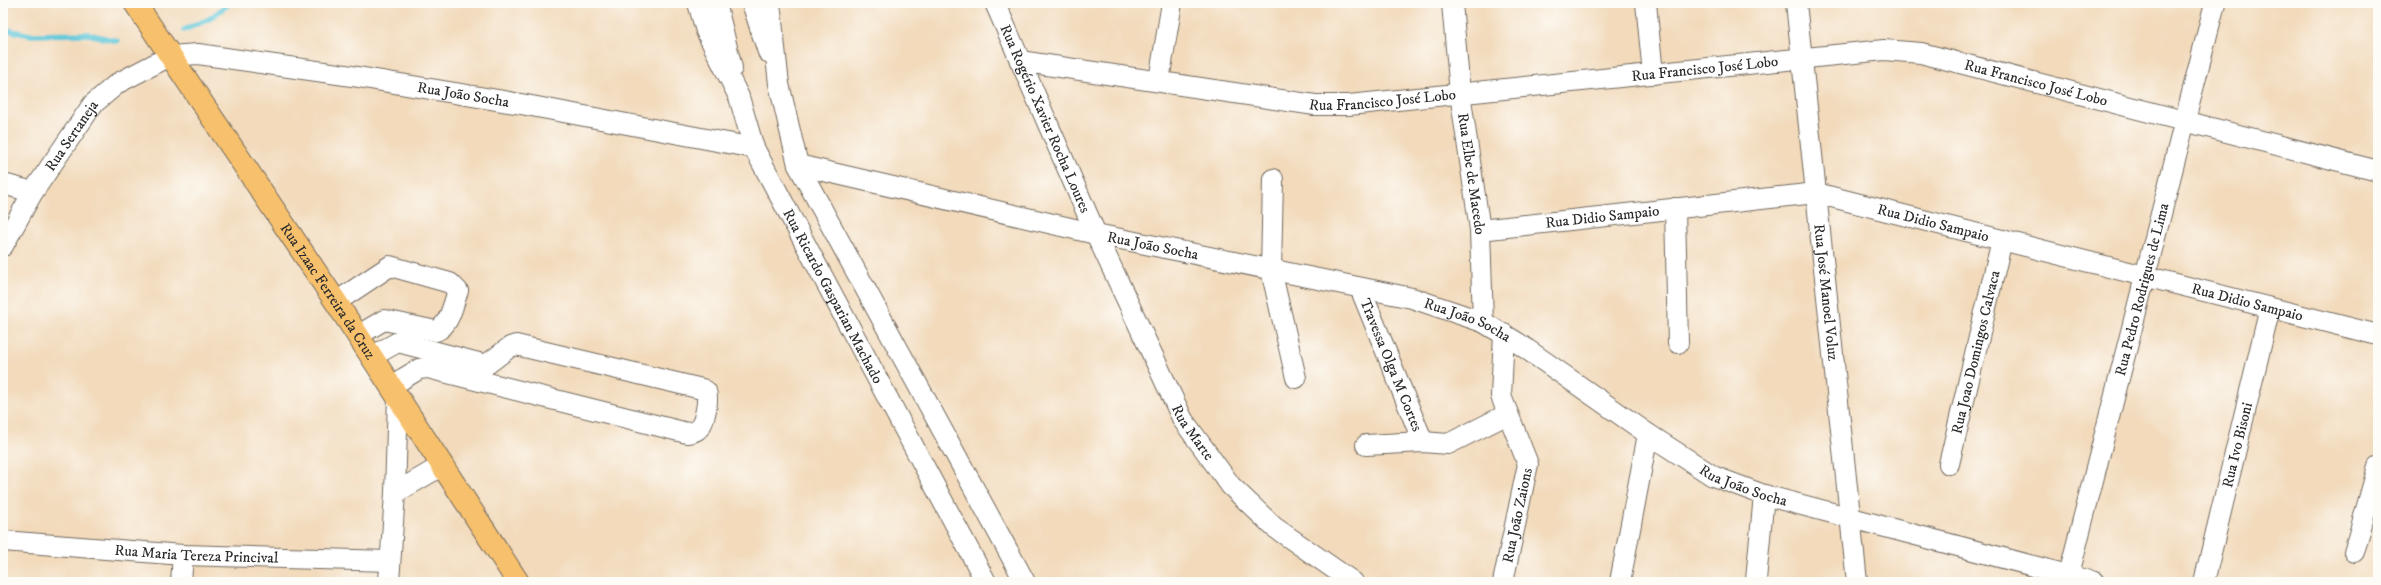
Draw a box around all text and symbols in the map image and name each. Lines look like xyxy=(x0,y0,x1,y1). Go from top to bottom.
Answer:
street label: Rua Rogério Xavier Rocha Loures xyxy=(996,21,1095,216)
street label: Rua Francisco José Lobo xyxy=(1631,51,1779,85)
street label: Rua Francisco José Lobo xyxy=(1962,55,2110,110)
street label: Rua João Socha xyxy=(416,78,511,111)
street label: Rua Francisco José Lobo xyxy=(1308,85,1457,115)
street label: Rua Sertaneja xyxy=(41,96,103,175)
street label: Rua Elbe de Macedo xyxy=(1454,112,1490,235)
street label: Rua Didio Sampaio xyxy=(1876,199,1991,246)
street label: Rua Pedro Rodrigues de Lima xyxy=(2111,200,2173,378)
street label: Rua Didio Sampaio xyxy=(1544,201,1660,232)
street label: Rua Ricardo Gasparian Machado xyxy=(779,205,888,387)
street label: Rua Izaac Ferreira da Cruz xyxy=(276,219,381,363)
street label: Rua José Manoel Voluz xyxy=(1810,223,1843,362)
street label: Rua João Socha xyxy=(1106,227,1201,264)
street label: Rua Joao Domingos Calvaca xyxy=(1947,268,2004,436)
street label: Rua Didio Sampaio xyxy=(2190,279,2305,325)
street label: Rua João Socha xyxy=(1422,293,1515,346)
street label: Travessa Olga M Cortes xyxy=(1356,296,1427,434)
street label: Rua Ivo Bisoni xyxy=(2218,400,2256,490)
street label: Rua Marte xyxy=(1168,401,1219,464)
street label: Rua João Socha xyxy=(1696,460,1790,510)
street label: Rua João Zaions xyxy=(1498,466,1536,565)
street label: Rua Maria Tereza Princival xyxy=(114,540,279,567)

